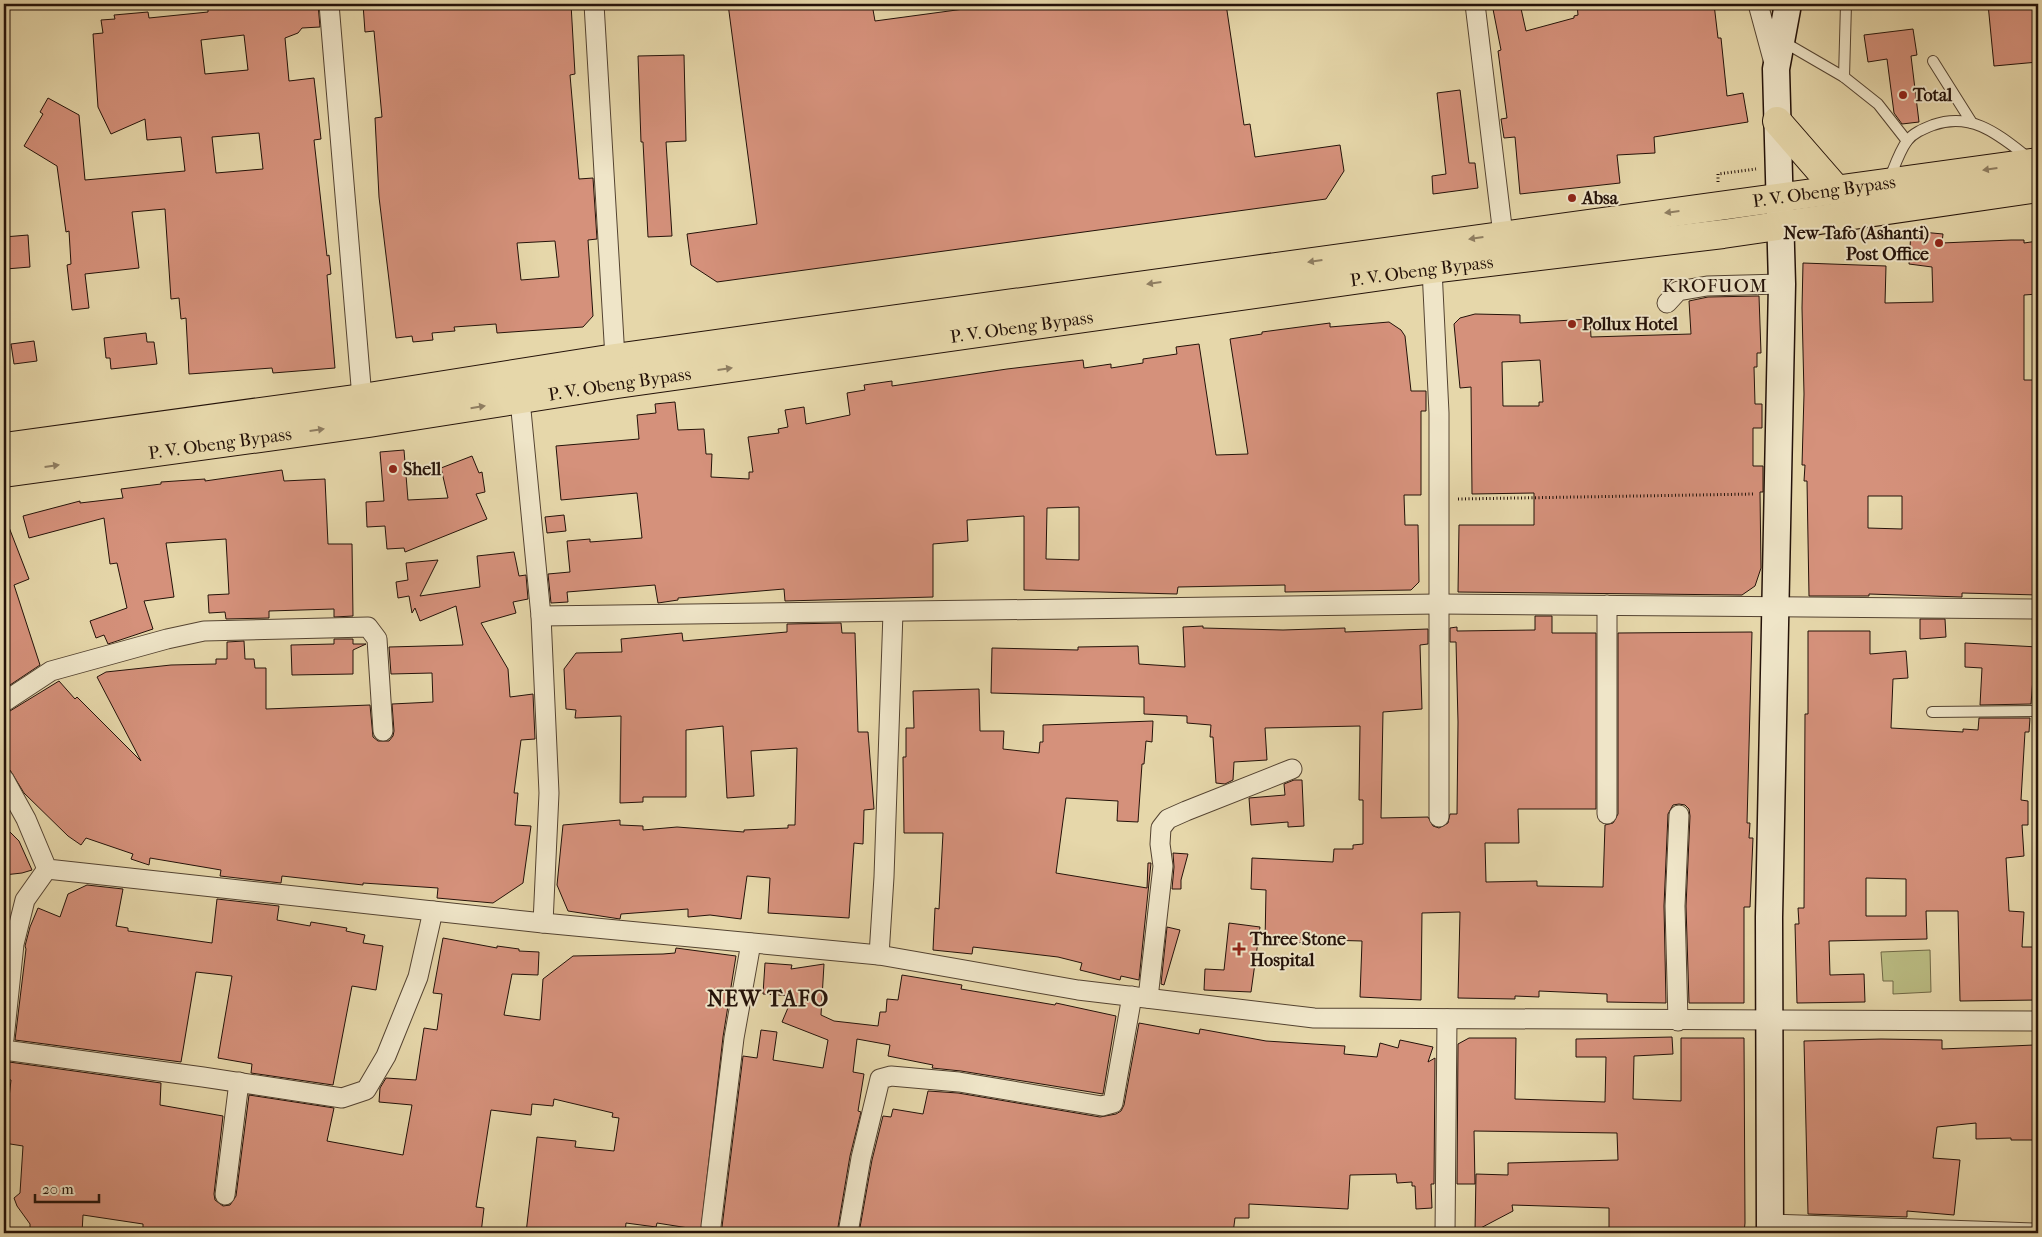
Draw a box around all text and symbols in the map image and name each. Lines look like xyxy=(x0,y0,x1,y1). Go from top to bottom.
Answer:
place label: Total xyxy=(1912,85,1953,106)
marker: Total xyxy=(1897,89,1909,101)
one-way arrow xyxy=(1982,165,1998,173)
street label: P. V. Obeng Bypass xyxy=(1751,171,1897,212)
place label: Absa xyxy=(1581,188,1619,209)
marker: Absa xyxy=(1566,192,1578,204)
one-way arrow xyxy=(1664,209,1680,217)
place label: New Tafo (Ashanti) Post Office xyxy=(1783,223,1929,265)
one-way arrow xyxy=(1468,235,1484,243)
marker: New Tafo (Ashanti) Post Office xyxy=(1933,237,1945,249)
street label: P. V. Obeng Bypass xyxy=(1349,251,1495,291)
one-way arrow xyxy=(1307,257,1323,265)
district label: KROFUOM xyxy=(1662,275,1768,297)
one-way arrow xyxy=(1146,279,1162,287)
street label: P. V. Obeng Bypass xyxy=(949,306,1095,347)
place label: Pollux Hotel xyxy=(1582,314,1679,335)
marker: Pollux Hotel xyxy=(1566,318,1578,330)
street label: P. V. Obeng Bypass xyxy=(547,363,693,405)
one-way arrow xyxy=(717,365,733,373)
one-way arrow xyxy=(470,402,486,410)
street label: P. V. Obeng Bypass xyxy=(147,423,293,464)
one-way arrow xyxy=(309,426,325,434)
place label: Shell xyxy=(403,459,442,480)
one-way arrow xyxy=(44,462,60,470)
marker: Shell xyxy=(387,463,399,475)
place label: Three Stone Hospital xyxy=(1249,929,1346,971)
marker: Three Stone Hospital xyxy=(1232,942,1246,956)
district label: NEW TAFO xyxy=(707,986,829,1012)
scale bar xyxy=(35,1172,99,1204)
text: 20 m xyxy=(42,1180,74,1198)

